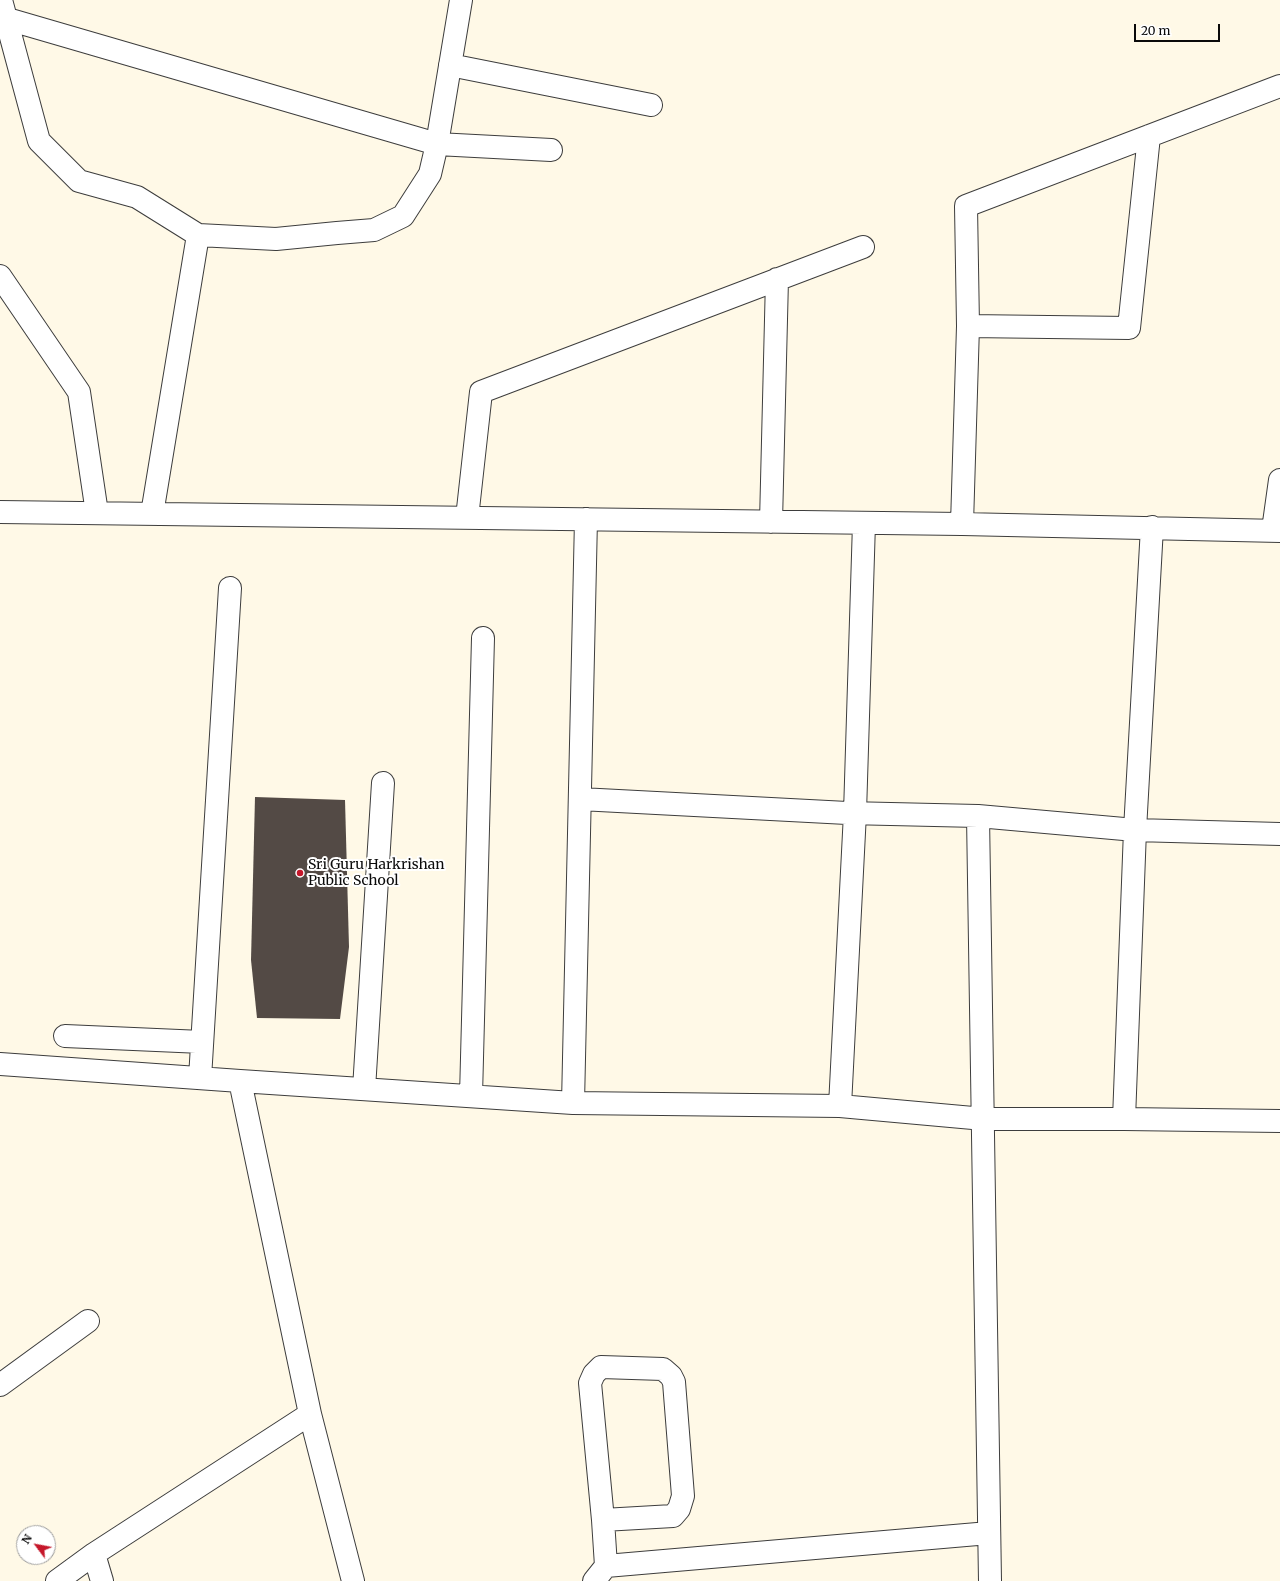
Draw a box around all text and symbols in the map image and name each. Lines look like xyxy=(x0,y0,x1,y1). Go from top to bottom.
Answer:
scale bar xyxy=(1136,16,1222,42)
text: 20 m xyxy=(1141,23,1170,38)
place label: Sri Guru Harkrishan Public School xyxy=(308,857,445,890)
marker: Sri Guru Harkrishan Public School xyxy=(295,868,305,878)
north arrow xyxy=(16,1525,56,1565)
text: N xyxy=(18,1532,35,1547)

